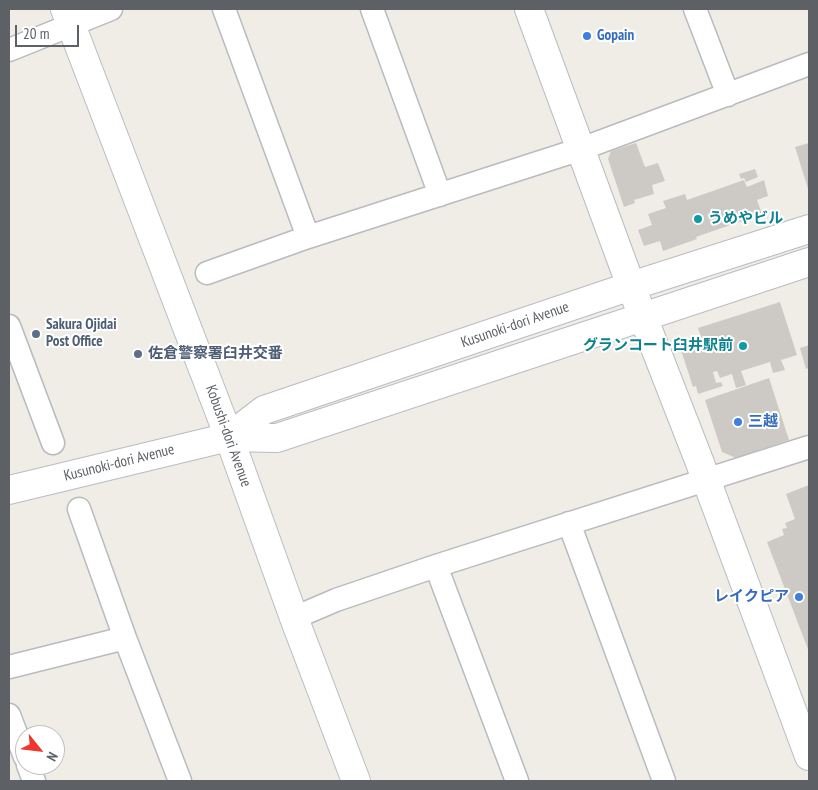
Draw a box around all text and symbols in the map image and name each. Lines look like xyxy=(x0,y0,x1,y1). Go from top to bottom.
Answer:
scale bar xyxy=(18,15,81,47)
text: 20 m xyxy=(23,24,49,43)
place label: Gopain xyxy=(597,27,634,45)
marker: Gopain xyxy=(581,30,593,42)
place label: うめやビル xyxy=(708,210,783,228)
marker: うめやビル xyxy=(692,213,704,225)
street label: Kusunoki-dori Avenue xyxy=(459,298,571,352)
place label: Sakura Ojidai Post Office xyxy=(46,316,117,351)
marker: Sakura Ojidai Post Office xyxy=(30,328,42,340)
place label: グランコート臼井駅前 xyxy=(583,337,733,355)
marker: グランコート臼井駅前 xyxy=(737,340,749,352)
place label: 佐倉警察署臼井交番 xyxy=(148,345,283,363)
marker: 佐倉警察署臼井交番 xyxy=(132,348,144,360)
street label: Kobushi-dori Avenue xyxy=(201,383,255,489)
place label: 三越 xyxy=(748,413,778,431)
marker: 三越 xyxy=(732,416,744,428)
street label: Kusunoki-dori Avenue xyxy=(62,441,176,485)
place label: レイクピア xyxy=(714,588,789,606)
marker: レイクピア xyxy=(793,591,805,603)
north arrow xyxy=(15,725,65,775)
text: N xyxy=(43,749,62,764)

